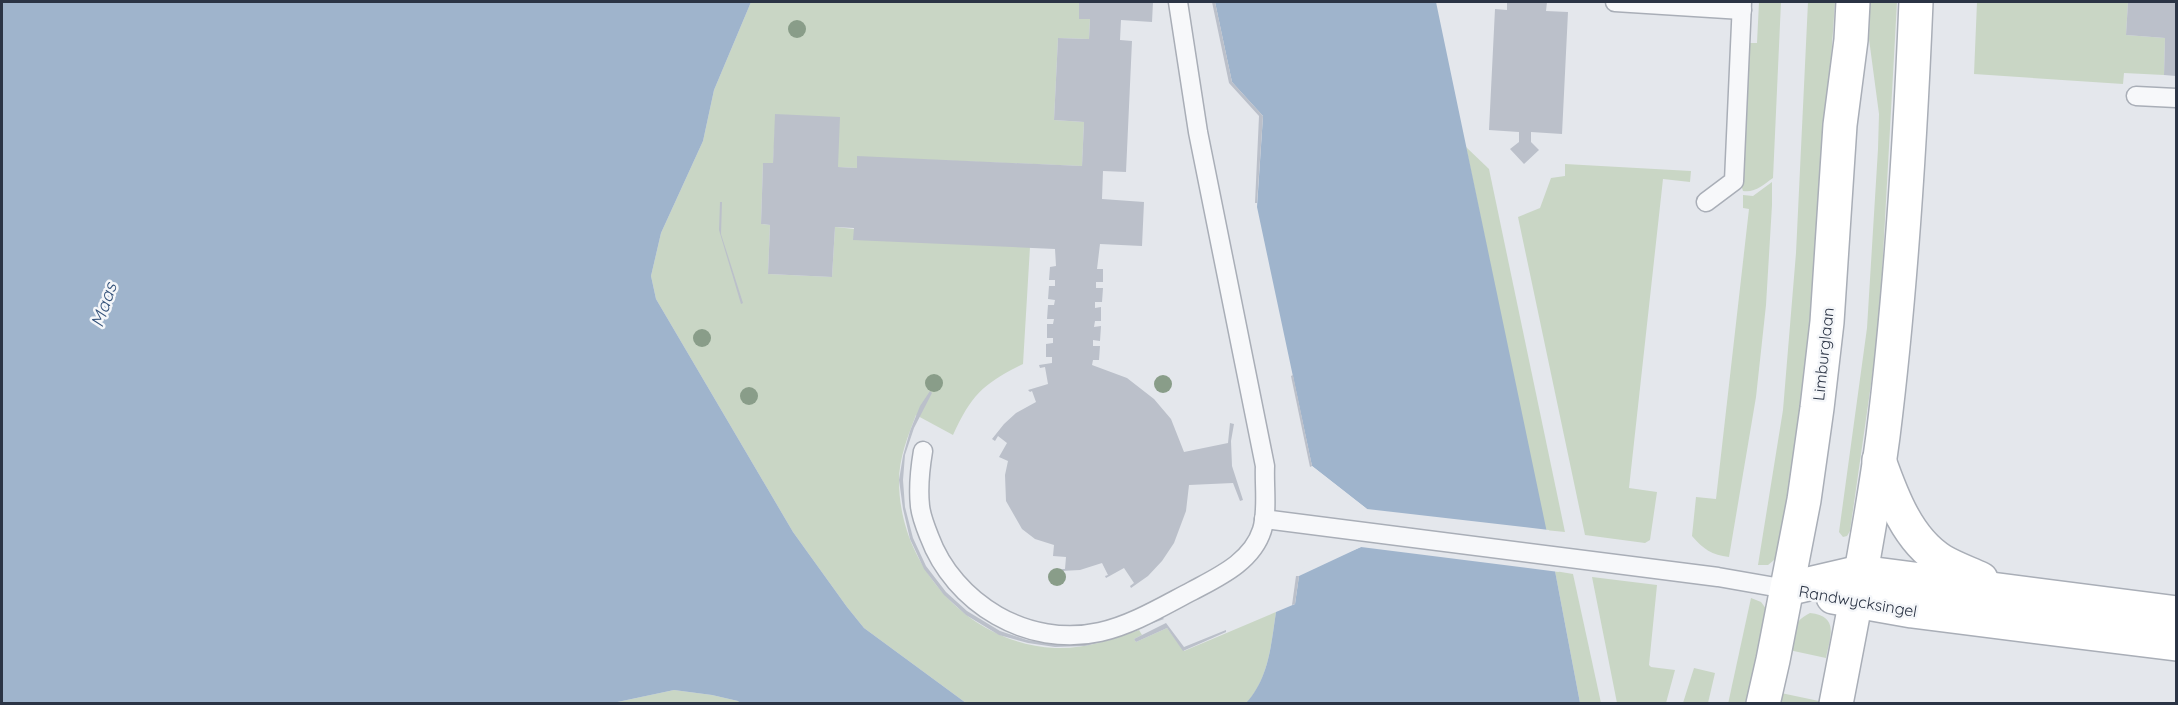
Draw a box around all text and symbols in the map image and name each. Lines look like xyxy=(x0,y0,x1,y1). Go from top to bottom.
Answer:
water label: Maas xyxy=(85,278,122,330)
street label: Limburglaan xyxy=(1808,306,1838,402)
street label: Randwycksingel xyxy=(1797,581,1919,621)

